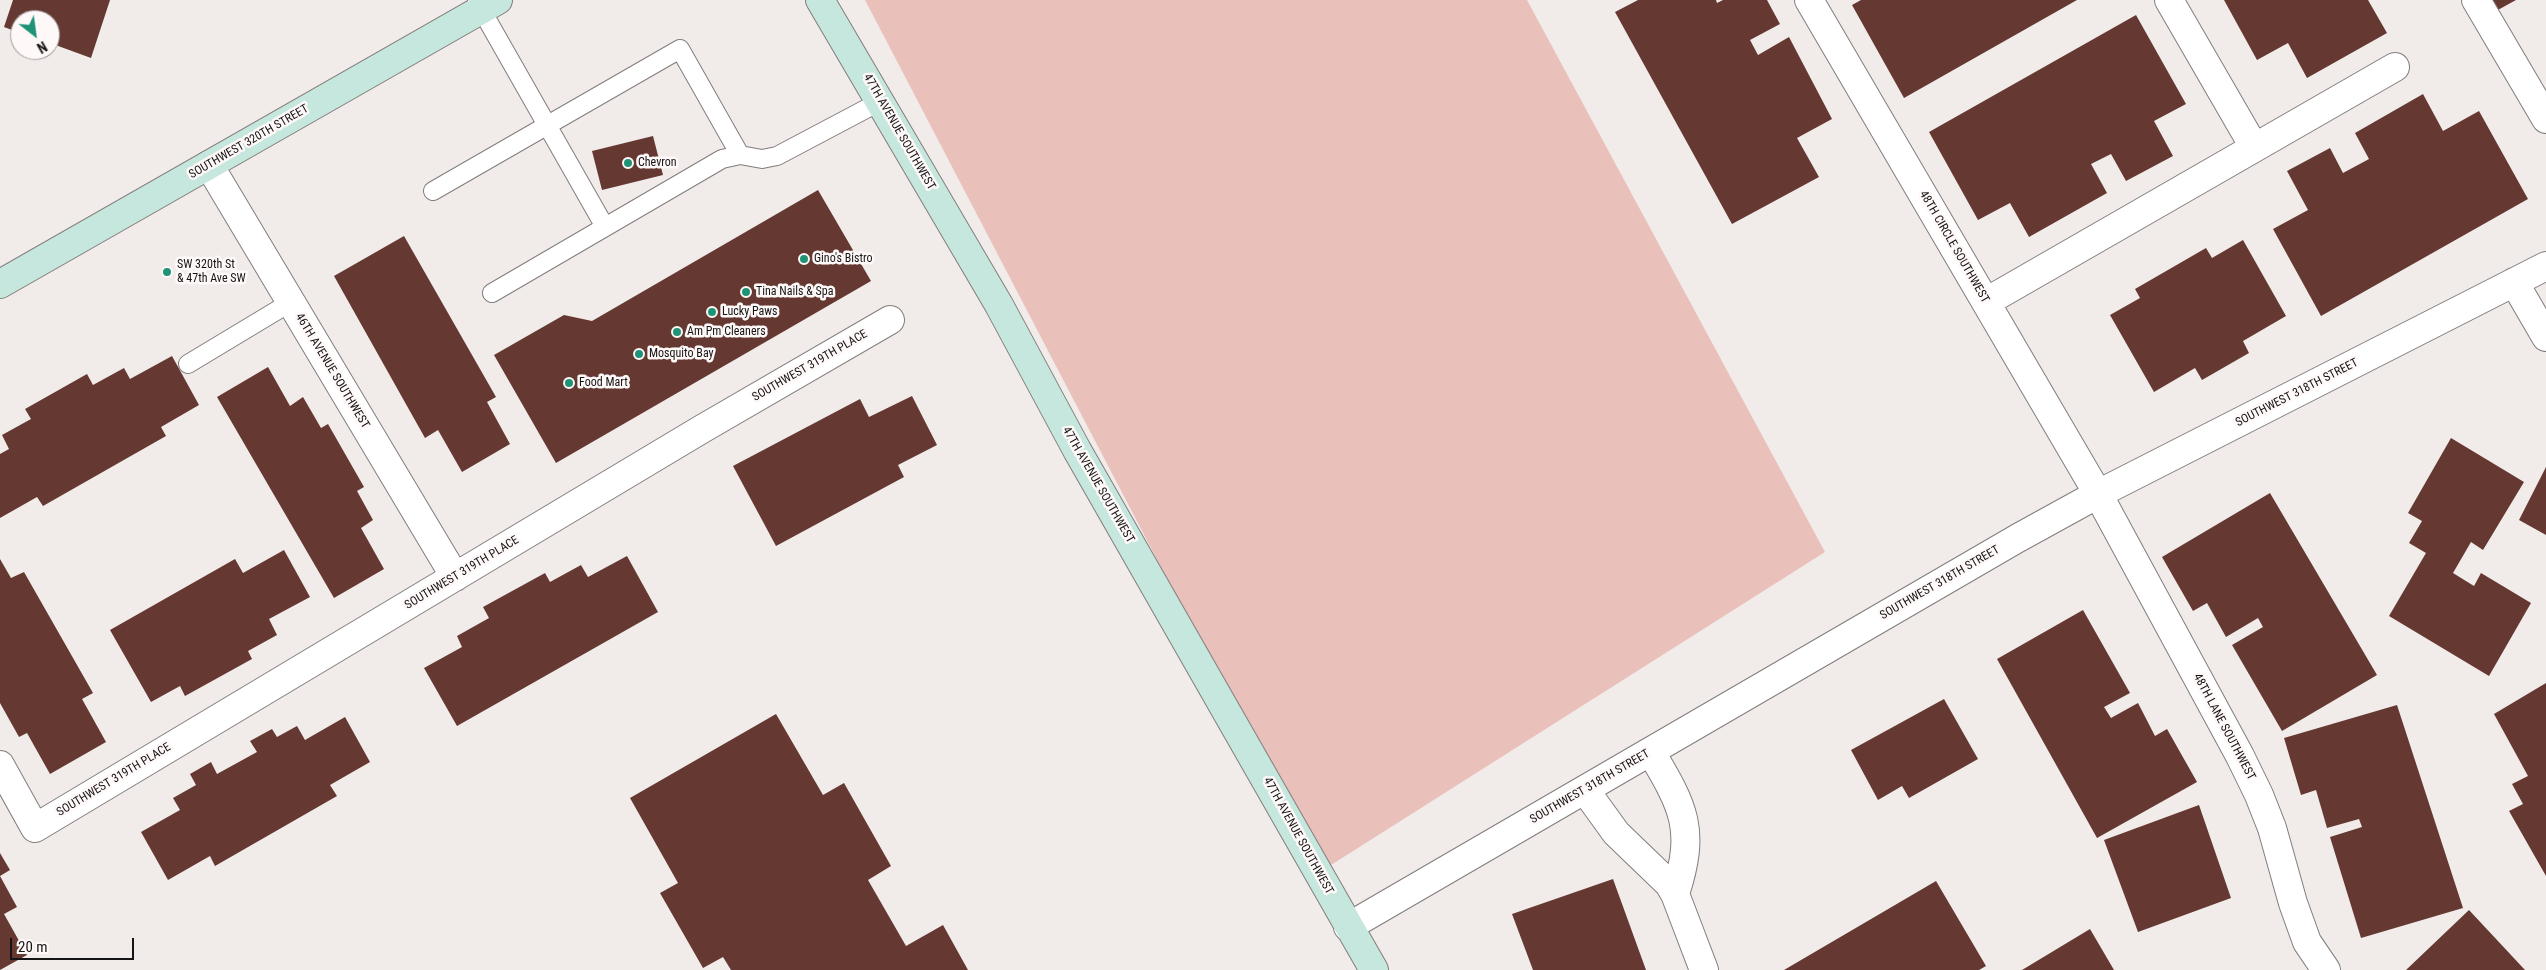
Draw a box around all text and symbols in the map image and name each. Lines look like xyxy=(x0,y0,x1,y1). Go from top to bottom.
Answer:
north arrow xyxy=(10,10,60,60)
text: N xyxy=(34,38,50,56)
street label: 47TH AVENUE SOUTHWEST xyxy=(860,71,938,193)
street label: SOUTHWEST 320TH STREET xyxy=(187,102,311,182)
place label: Chevron xyxy=(638,156,677,170)
marker: Chevron xyxy=(622,157,634,169)
street label: 48TH CIRCLE SOUTHWEST xyxy=(1916,188,1992,306)
place label: Gino's Bistro xyxy=(814,252,873,266)
marker: Gino's Bistro xyxy=(798,253,810,265)
place label: SW 320th St & 47th Ave SW xyxy=(177,258,246,286)
marker: SW 320th St & 47th Ave SW xyxy=(161,266,173,278)
place label: Tina Nails & Spa xyxy=(756,285,833,299)
marker: Tina Nails & Spa xyxy=(740,286,752,298)
place label: Lucky Paws xyxy=(722,305,778,319)
marker: Lucky Paws xyxy=(706,306,718,318)
street label: 46TH AVENUE SOUTHWEST xyxy=(292,311,372,431)
place label: Am Pm Cleaners xyxy=(687,325,766,339)
marker: Am Pm Cleaners xyxy=(671,326,683,338)
street label: SOUTHWEST 319TH PLACE xyxy=(750,327,870,405)
place label: Mosquito Bay xyxy=(649,347,714,361)
marker: Mosquito Bay xyxy=(633,348,645,360)
street label: SOUTHWEST 318TH STREET xyxy=(2233,356,2361,430)
place label: Food Mart xyxy=(579,376,628,390)
marker: Food Mart xyxy=(563,377,575,389)
street label: 47TH AVENUE SOUTHWEST xyxy=(1059,424,1137,546)
street label: SOUTHWEST 319TH PLACE xyxy=(402,533,522,613)
street label: SOUTHWEST 318TH STREET xyxy=(1878,543,2002,623)
street label: 48TH LANE SOUTHWEST xyxy=(2190,671,2258,783)
street label: SOUTHWEST 319TH PLACE xyxy=(54,740,174,820)
street label: SOUTHWEST 318TH STREET xyxy=(1528,747,1652,827)
street label: 47TH AVENUE SOUTHWEST xyxy=(1260,775,1336,897)
scale bar xyxy=(12,928,136,960)
text: 20 m xyxy=(18,938,48,956)

